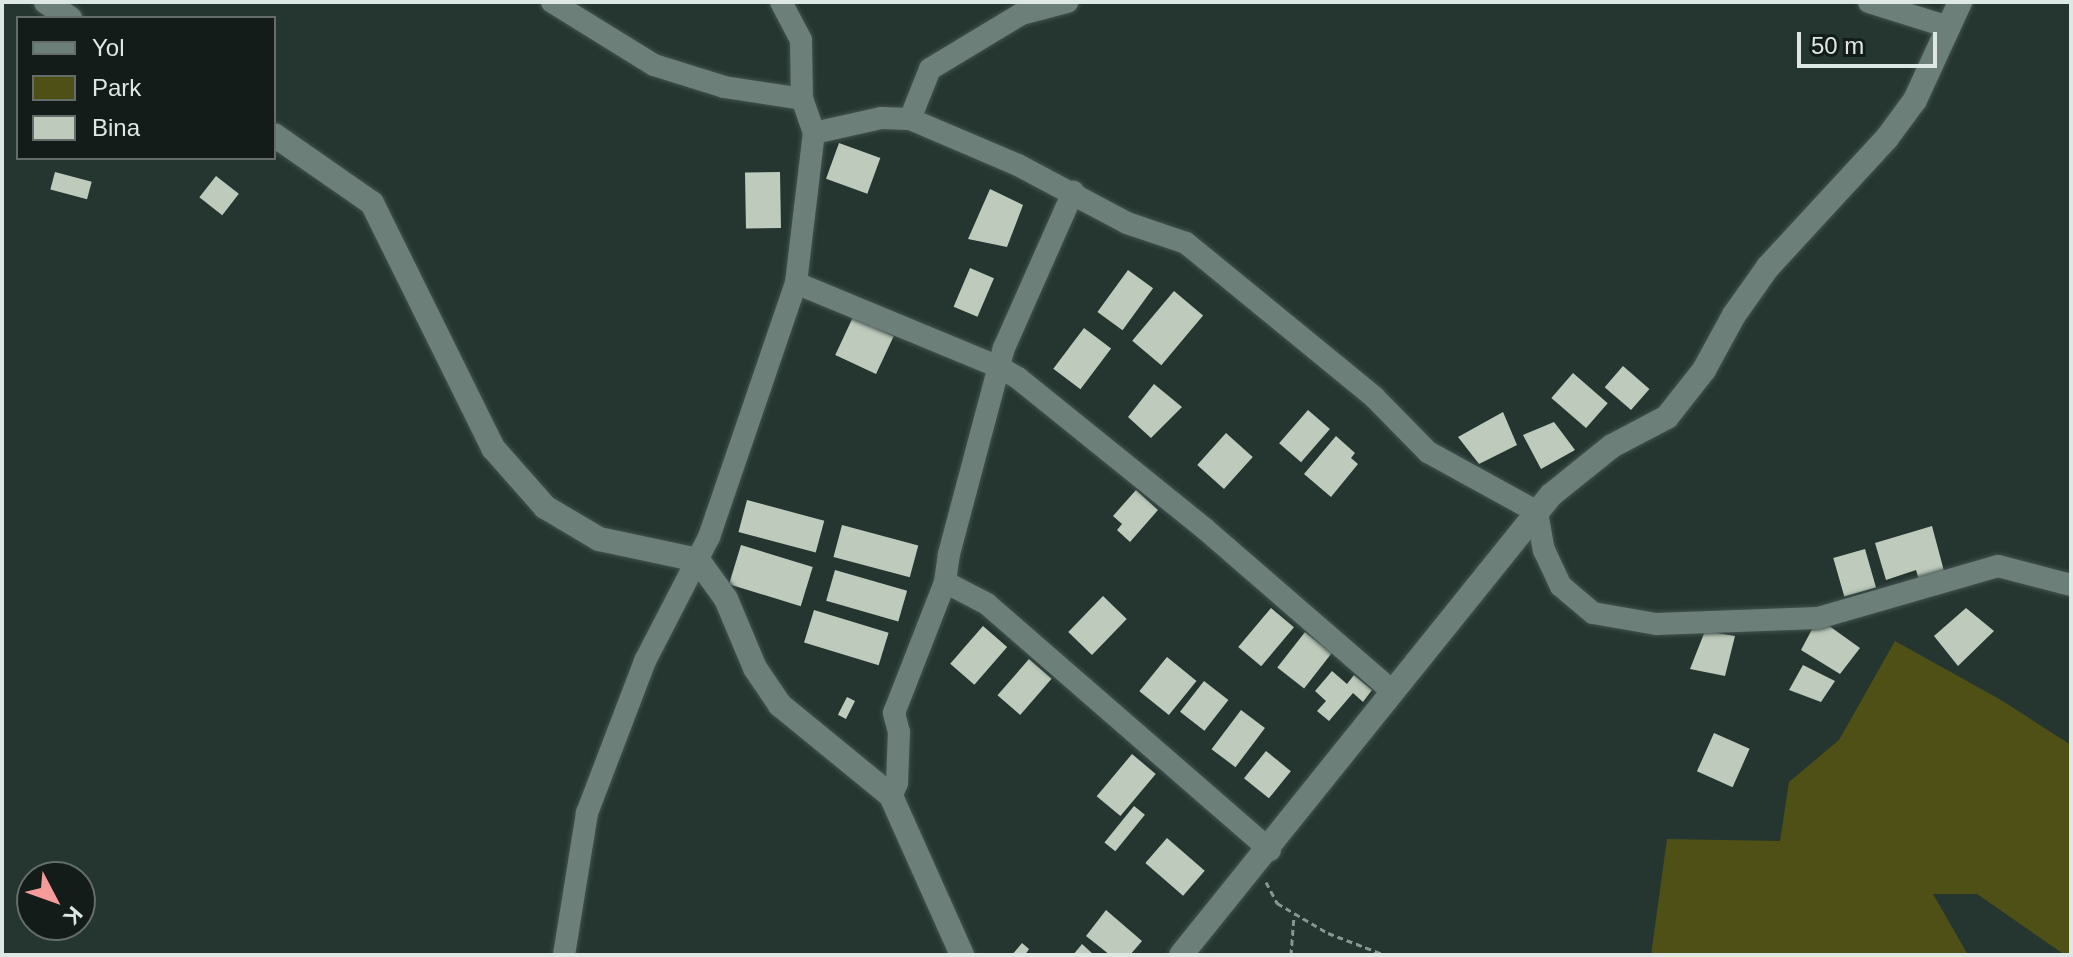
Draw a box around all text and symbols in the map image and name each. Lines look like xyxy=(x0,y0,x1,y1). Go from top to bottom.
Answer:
legend xyxy=(16,16,276,160)
scale bar xyxy=(1801,16,1941,66)
text: 50 m xyxy=(1811,32,1864,59)
text: Yol xyxy=(92,34,124,61)
text: Park xyxy=(92,74,141,101)
text: Bina xyxy=(92,114,140,141)
north arrow xyxy=(16,861,96,941)
text: K xyxy=(58,902,88,930)

